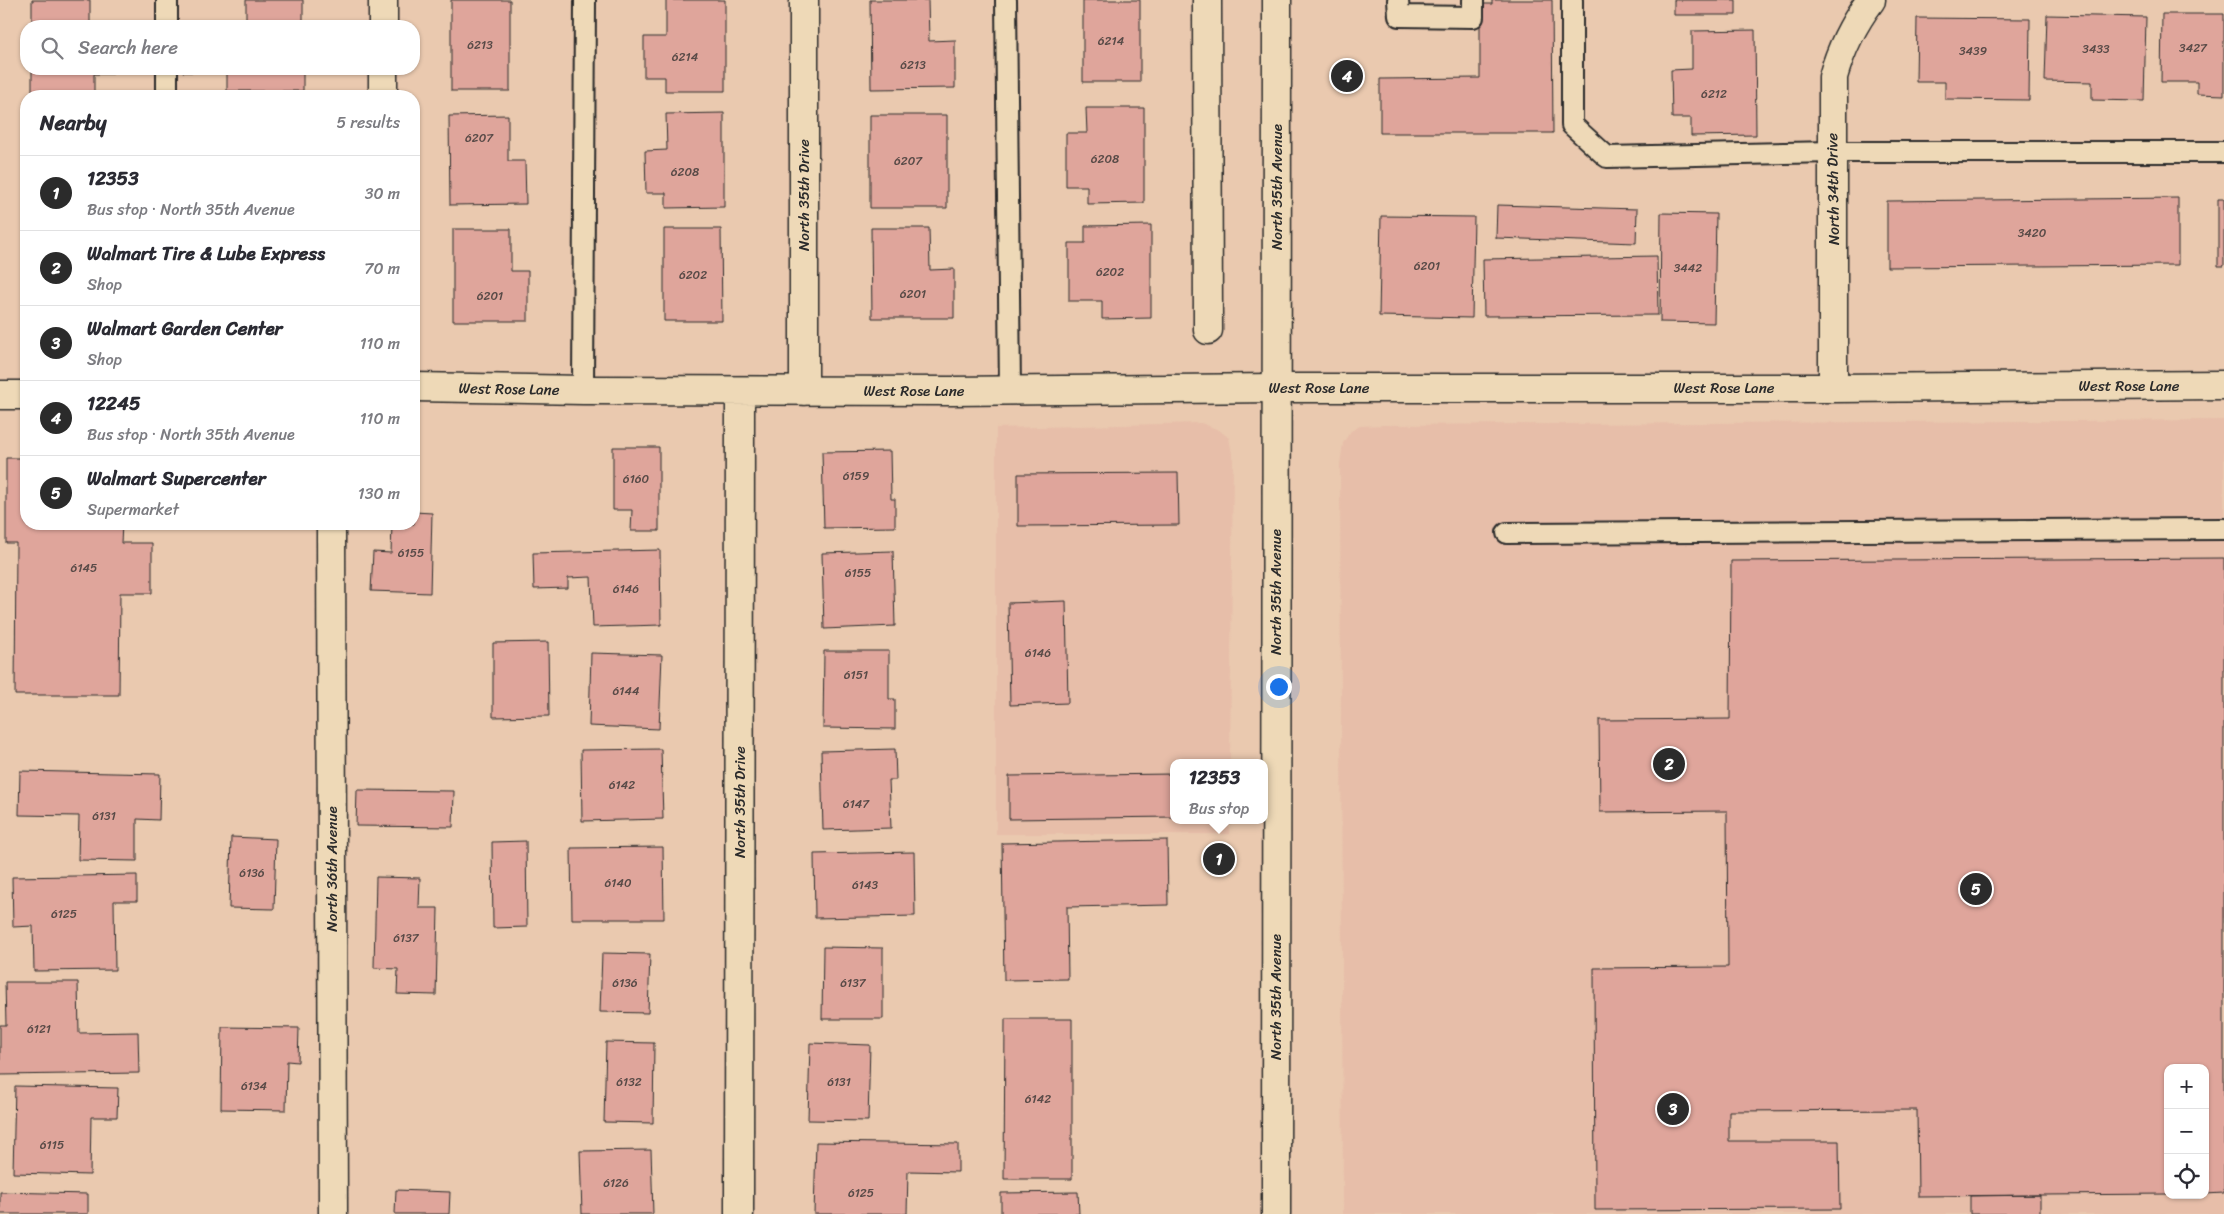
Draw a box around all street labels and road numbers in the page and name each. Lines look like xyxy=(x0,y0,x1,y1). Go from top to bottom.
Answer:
street label: North 35th Avenue xyxy=(1264,124,1290,250)
street label: North 34th Drive xyxy=(1819,132,1847,245)
street label: North 35th Drive xyxy=(791,139,817,251)
street label: West Rose Lane xyxy=(2079,373,2180,399)
street label: West Rose Lane xyxy=(458,375,560,403)
street label: West Rose Lane xyxy=(1269,375,1370,401)
street label: West Rose Lane xyxy=(1674,375,1775,401)
street label: West Rose Lane xyxy=(864,378,965,404)
street label: North 35th Avenue xyxy=(1263,529,1289,655)
street label: North 35th Drive xyxy=(727,746,753,858)
street label: North 36th Avenue xyxy=(319,806,345,932)
street label: North 35th Avenue xyxy=(1263,934,1289,1060)

